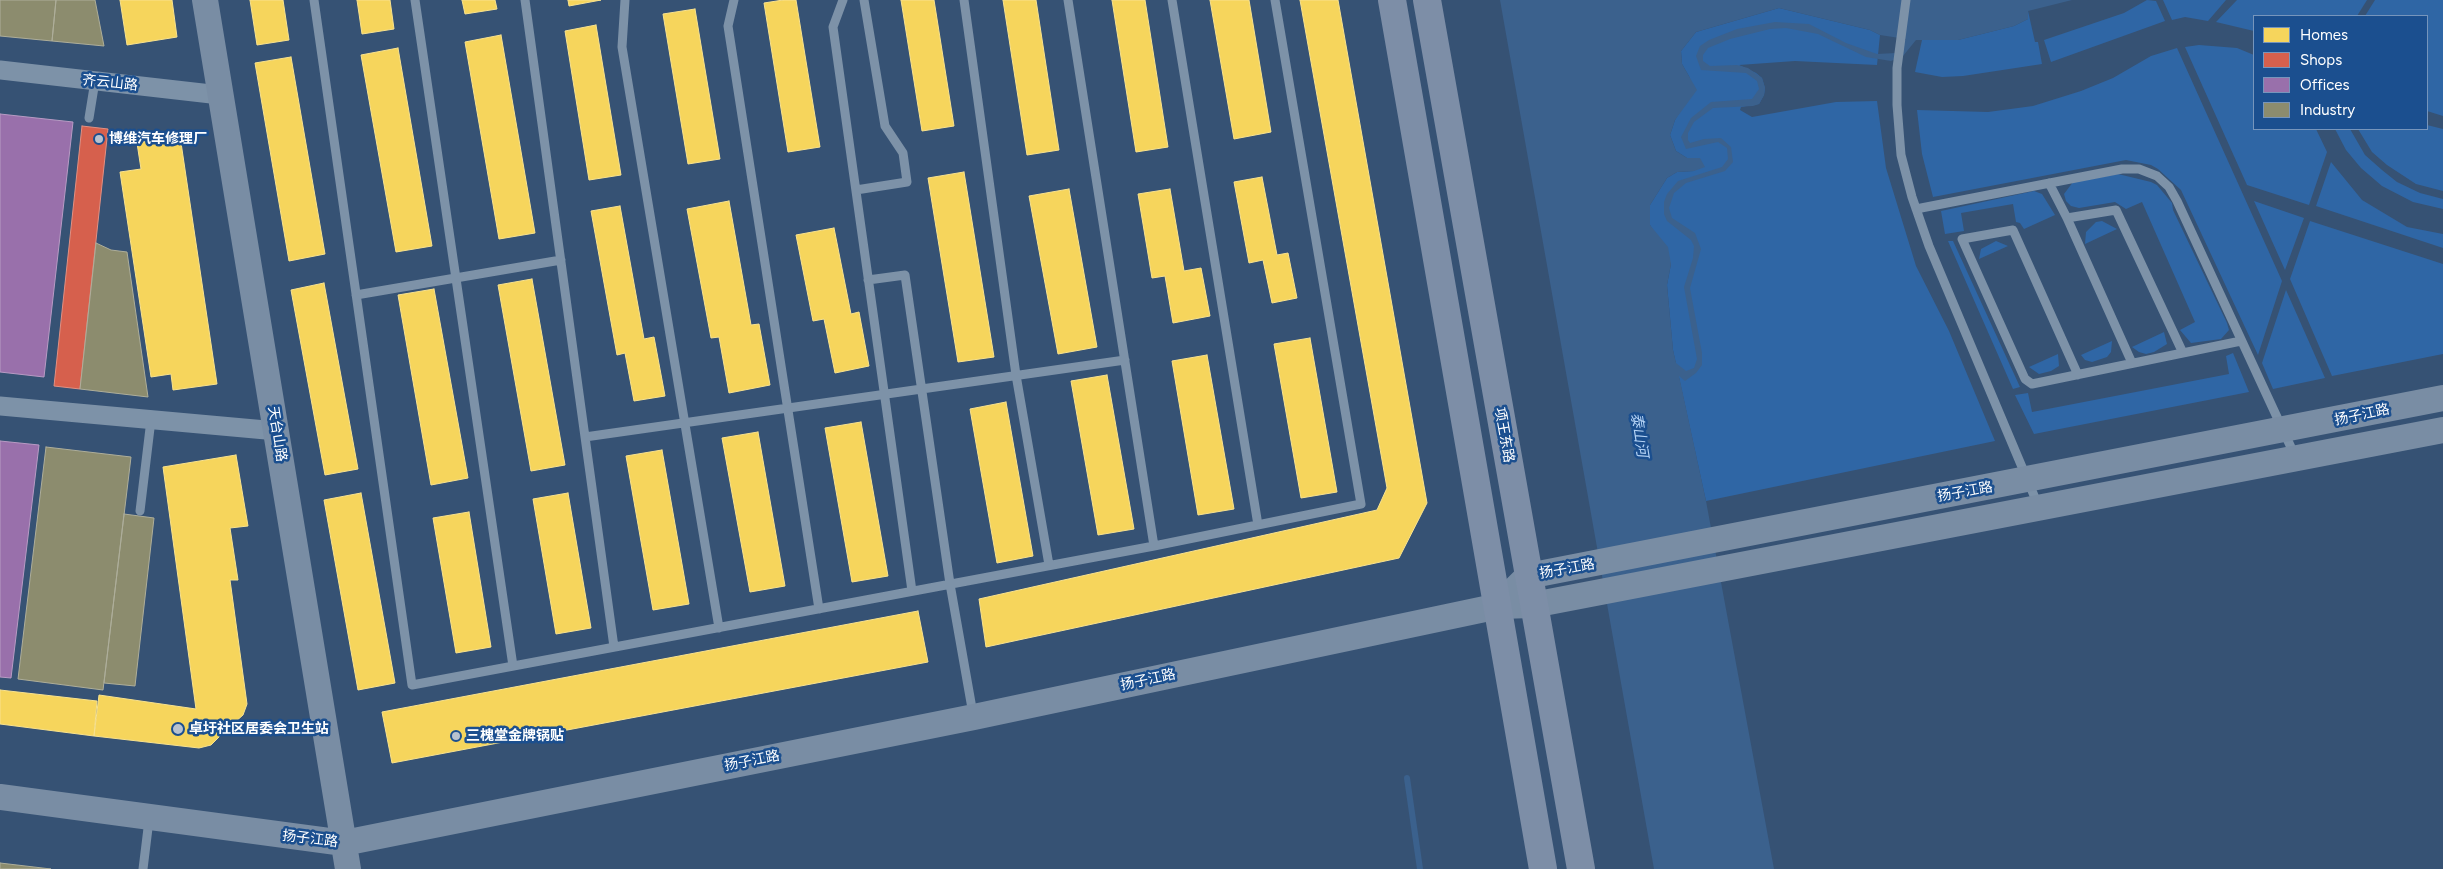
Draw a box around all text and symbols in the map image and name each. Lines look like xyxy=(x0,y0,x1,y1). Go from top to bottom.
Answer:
legend xyxy=(2253,15,2428,130)
text: Homes xyxy=(2300,26,2348,44)
text: Shops xyxy=(2300,51,2342,69)
street label: 齐云山路 xyxy=(81,72,139,94)
text: Offices xyxy=(2300,76,2350,94)
text: Industry xyxy=(2300,101,2355,119)
place label: 博维汽车修理厂 xyxy=(109,131,207,147)
marker: 博维汽车修理厂 xyxy=(93,133,105,145)
street label: 扬子江路 xyxy=(2333,401,2391,429)
street label: 天台山路 xyxy=(264,405,290,463)
street label: 项王东路 xyxy=(1491,406,1517,464)
water label: 泰山河 xyxy=(1627,411,1651,459)
street label: 扬子江路 xyxy=(1936,479,1994,505)
street label: 扬子江路 xyxy=(1538,556,1596,582)
street label: 扬子江路 xyxy=(1119,666,1177,694)
place label: 卓圩社区居委会卫生站 xyxy=(189,721,329,737)
marker: 卓圩社区居委会卫生站 xyxy=(171,722,185,736)
place label: 三槐堂金牌锅贴 xyxy=(466,728,564,744)
marker: 三槐堂金牌锅贴 xyxy=(450,730,462,742)
street label: 扬子江路 xyxy=(723,747,781,775)
street label: 扬子江路 xyxy=(281,827,339,851)

